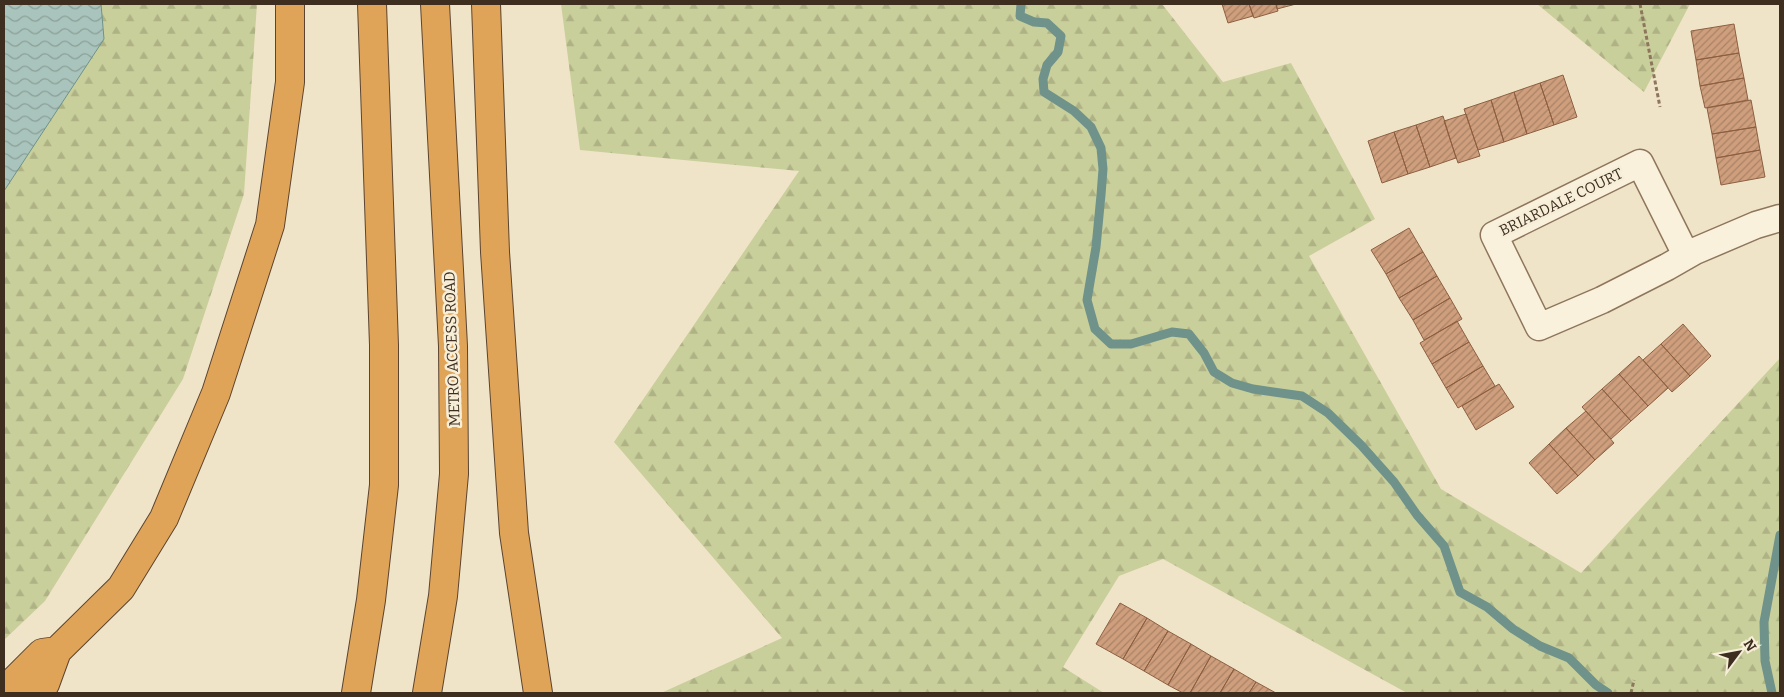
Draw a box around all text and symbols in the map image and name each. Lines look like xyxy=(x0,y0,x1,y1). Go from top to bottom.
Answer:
street label: BRIARDALE COURT xyxy=(1496,164,1626,240)
street label: METRO ACCESS ROAD xyxy=(440,271,464,427)
north arrow xyxy=(1714,627,1764,677)
text: N xyxy=(1740,636,1760,655)

